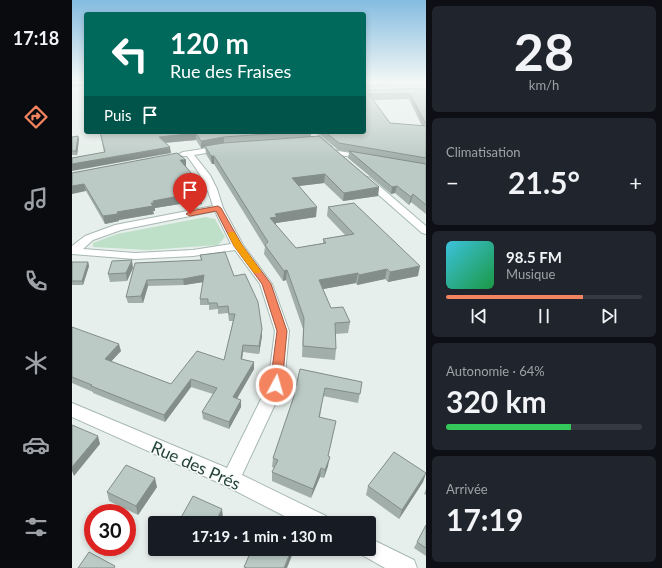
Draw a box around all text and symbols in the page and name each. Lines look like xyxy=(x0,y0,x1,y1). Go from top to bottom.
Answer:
text: 28 xyxy=(514,20,574,82)
text: 120 m xyxy=(170,26,249,60)
text: 17:18 xyxy=(13,27,59,49)
icon: left xyxy=(104,28,156,80)
text: Rue des Fraises xyxy=(170,60,291,82)
text: km/h xyxy=(529,77,559,93)
icon: directions xyxy=(22,103,50,131)
icon: arrive xyxy=(139,104,161,126)
text: Puis xyxy=(104,106,131,124)
text: Climatisation xyxy=(446,144,521,160)
text: 21.5° xyxy=(508,164,580,200)
text: − xyxy=(446,169,459,196)
text: + xyxy=(629,169,642,196)
pin xyxy=(173,173,207,214)
icon: arrive xyxy=(179,179,201,201)
icon: music xyxy=(22,185,50,213)
text: 98.5 FM xyxy=(506,248,562,266)
text: Musique xyxy=(506,266,555,282)
icon: phone xyxy=(22,267,50,295)
icon: previous xyxy=(468,305,490,327)
icon: pause xyxy=(533,305,555,327)
icon: next xyxy=(598,305,620,327)
icon: climate xyxy=(22,349,50,377)
text: Autonomie · 64% xyxy=(446,363,545,379)
position arrow xyxy=(255,364,297,406)
text: 320 km xyxy=(446,383,547,419)
icon: car xyxy=(22,431,50,459)
street label: Rue des Prés xyxy=(148,436,244,494)
text: Arrivée xyxy=(446,481,488,497)
text: 17:19 xyxy=(446,501,523,537)
speed limit sign: 30 xyxy=(84,504,136,556)
icon: filters xyxy=(22,513,50,541)
text: 17:19 · 1 min · 130 m xyxy=(192,527,332,545)

